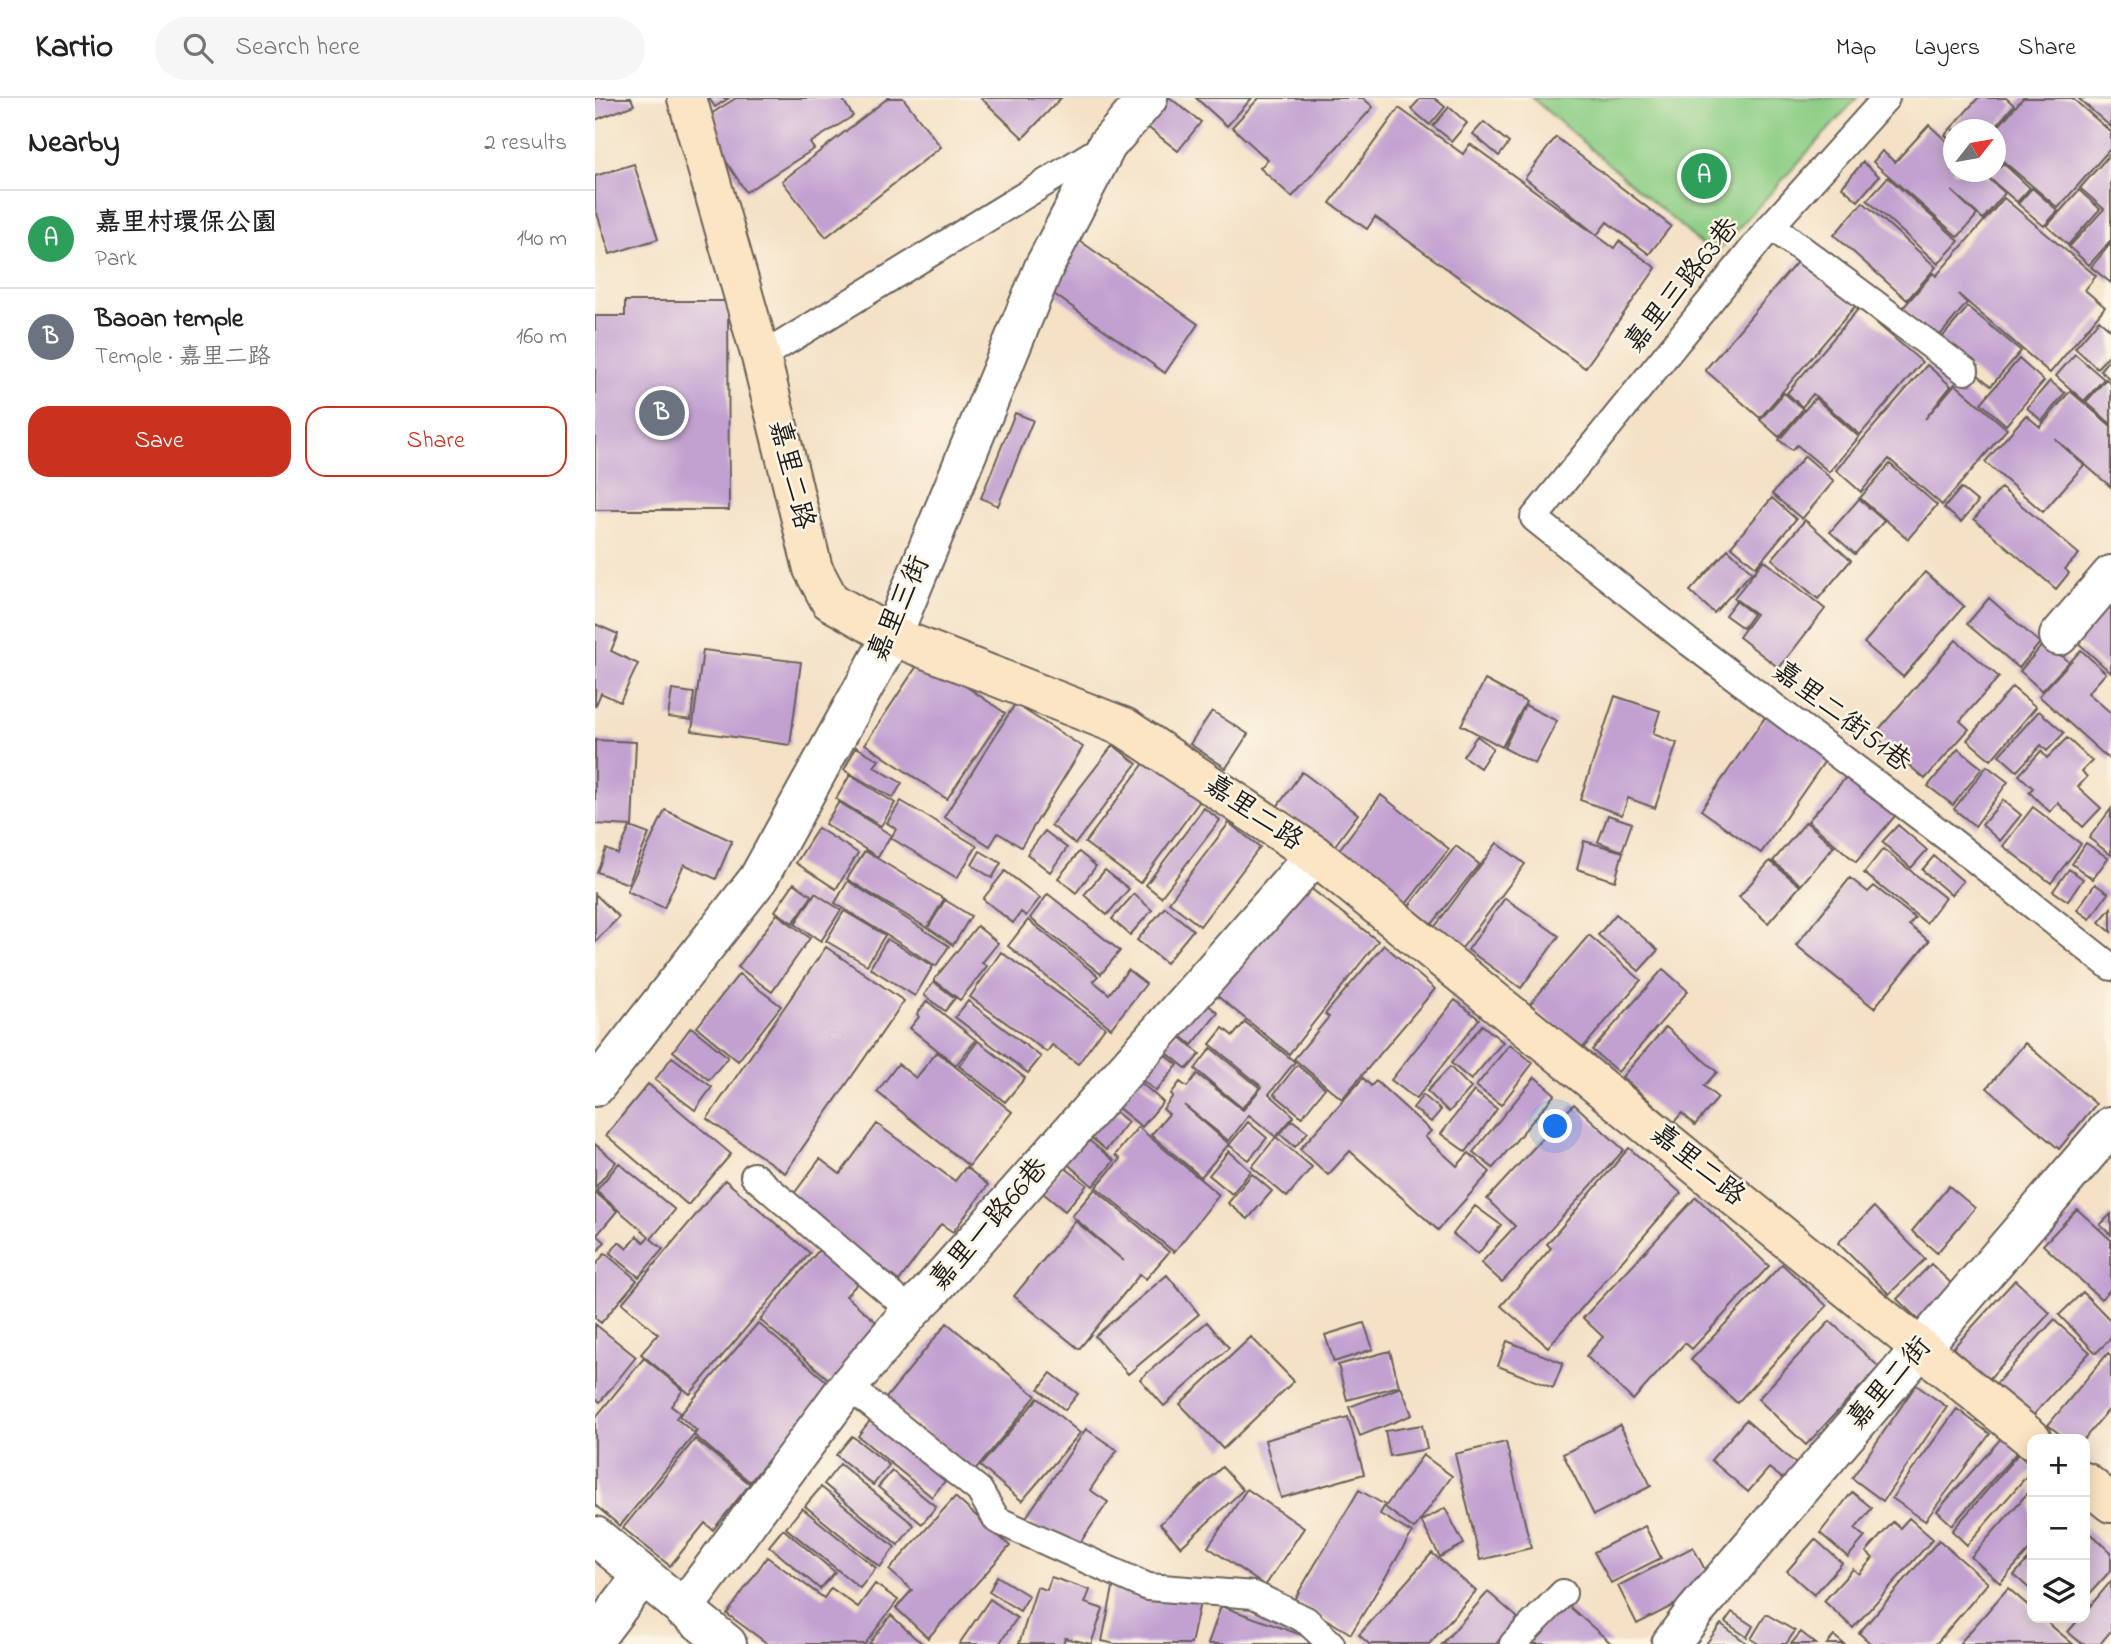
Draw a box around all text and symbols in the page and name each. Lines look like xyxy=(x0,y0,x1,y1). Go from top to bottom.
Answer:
search box xyxy=(155,17,645,80)
text: Kartio xyxy=(35,24,113,72)
icon: search xyxy=(179,29,217,67)
text: Search here xyxy=(235,29,360,67)
text: Map xyxy=(1836,31,1876,66)
text: Layers xyxy=(1914,31,1980,66)
text: Share xyxy=(2018,31,2076,66)
north arrow xyxy=(1943,119,2006,182)
text: Nearby xyxy=(28,122,120,166)
text: 2 results xyxy=(484,127,567,160)
pin: A xyxy=(1681,150,1727,202)
text: 嘉里村環保公園 xyxy=(95,205,277,243)
street label: 嘉里三路63巷 xyxy=(1615,209,1751,363)
text: A xyxy=(44,223,58,256)
text: 140 m xyxy=(517,223,567,256)
text: Park xyxy=(95,243,137,276)
text: Baoan temple xyxy=(95,301,243,339)
text: B xyxy=(43,321,59,354)
text: 160 m xyxy=(516,321,567,354)
text: Temple · 嘉里二路 xyxy=(95,341,271,374)
pin: B xyxy=(639,387,685,439)
button: Save xyxy=(28,406,291,477)
button: Share xyxy=(305,406,567,477)
street label: 嘉里二路 xyxy=(757,416,823,534)
street label: 嘉里三街 xyxy=(858,549,942,669)
street label: 嘉里二街51巷 xyxy=(1763,652,1920,785)
street label: 嘉里二路 xyxy=(1195,766,1311,862)
your location xyxy=(1538,1109,1572,1143)
street label: 嘉里二路 xyxy=(1641,1115,1753,1217)
street label: 嘉里一路66巷 xyxy=(921,1149,1060,1301)
street label: 嘉里二街 xyxy=(1838,1328,1942,1440)
map controls xyxy=(2027,1434,2090,1623)
button: + xyxy=(2027,1434,2090,1497)
button: − xyxy=(2027,1497,2090,1560)
button: layers xyxy=(2027,1560,2090,1623)

